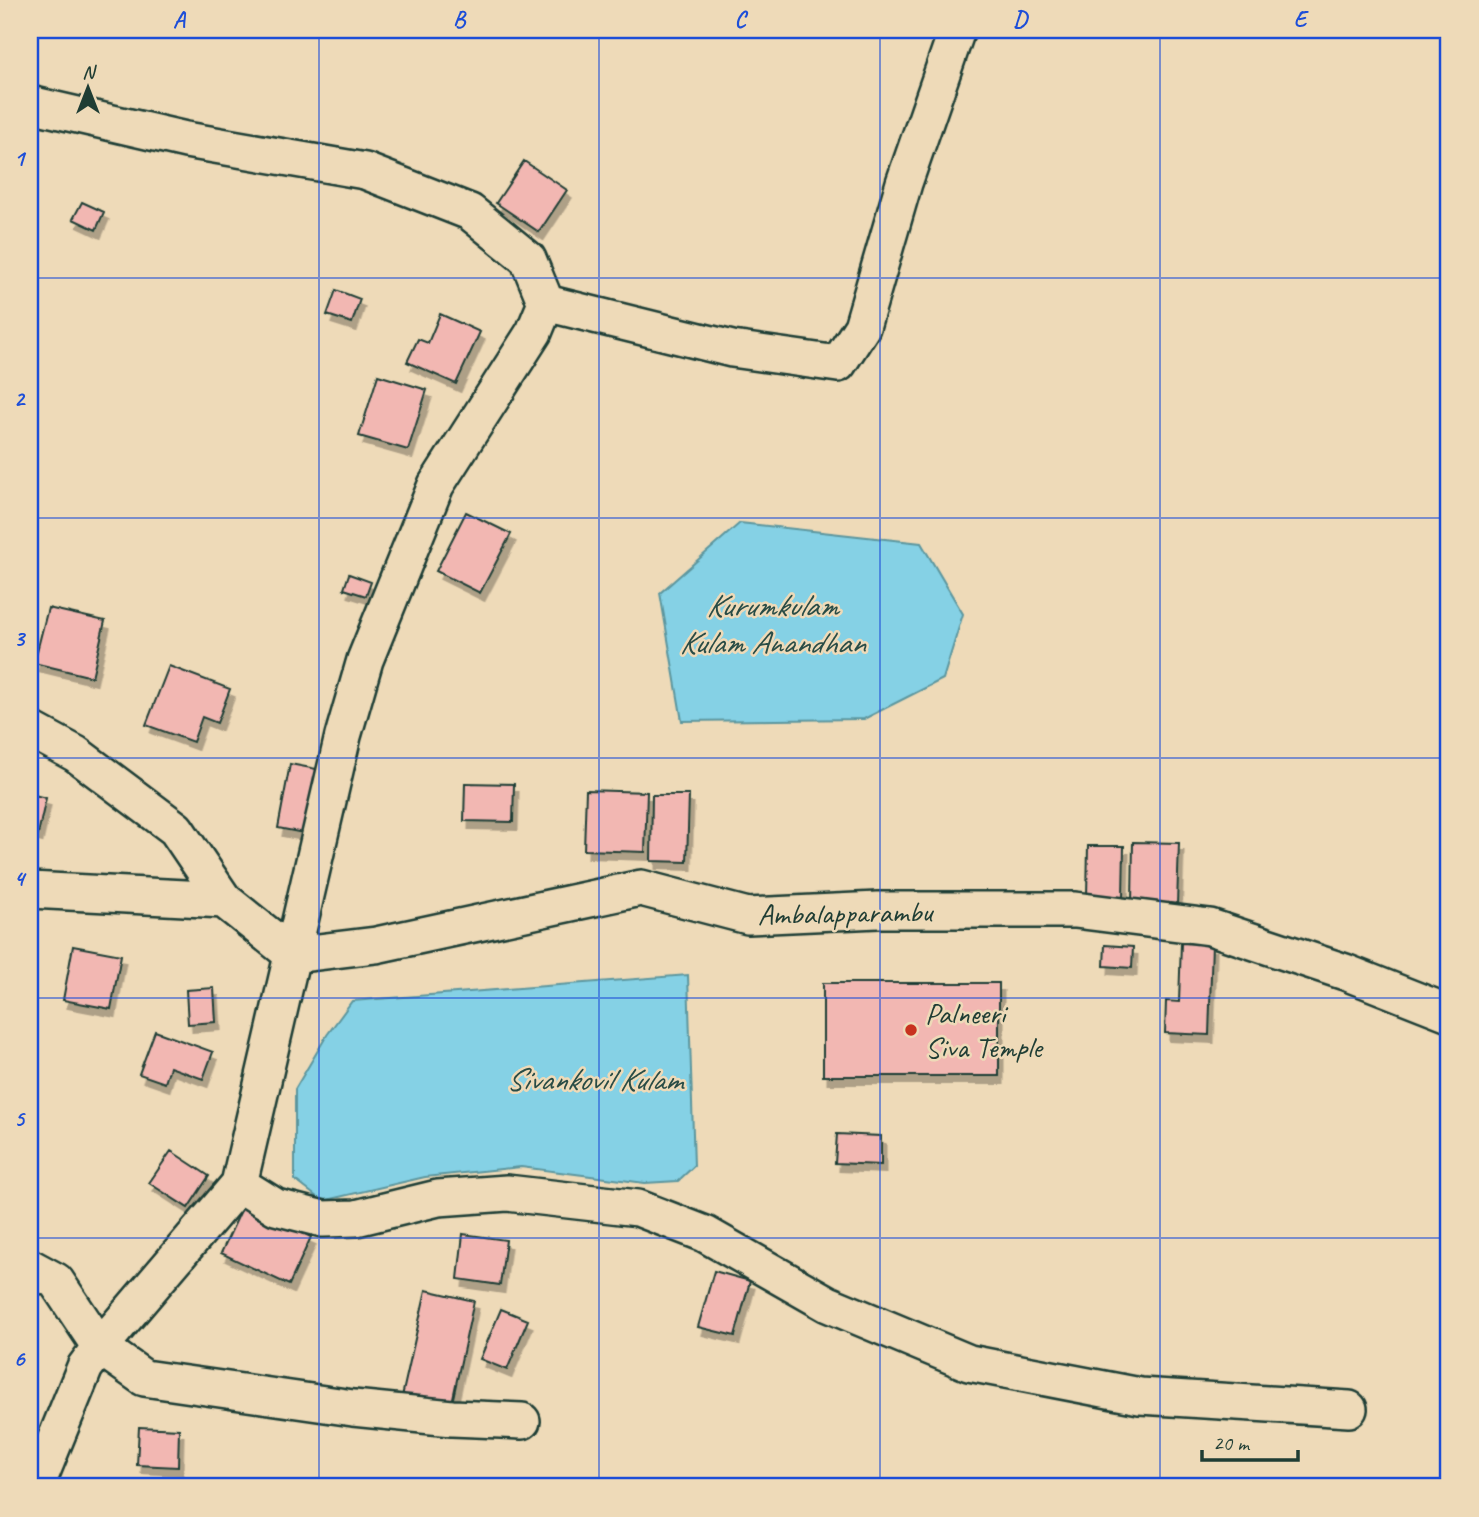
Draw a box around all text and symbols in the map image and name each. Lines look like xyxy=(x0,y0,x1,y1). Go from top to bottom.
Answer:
text: A xyxy=(173,5,187,34)
text: B xyxy=(453,5,467,34)
text: C xyxy=(735,5,749,34)
text: D xyxy=(1013,5,1029,34)
text: E xyxy=(1294,5,1310,34)
north arrow xyxy=(52,52,122,122)
text: N xyxy=(82,60,97,84)
text: 1 xyxy=(14,144,27,173)
text: 2 xyxy=(14,384,27,413)
water label: Kurumkulam Kulam Anandhan xyxy=(679,585,867,663)
text: 3 xyxy=(14,624,27,653)
text: 4 xyxy=(14,864,27,893)
street label: Ambalapparambu xyxy=(757,892,935,934)
place label: Palneeri Siva Temple xyxy=(925,994,1044,1066)
marker: Palneeri Siva Temple xyxy=(903,1022,919,1038)
water label: Sivankovil Kulam xyxy=(506,1059,685,1100)
text: 5 xyxy=(14,1104,26,1133)
text: 6 xyxy=(14,1344,27,1373)
scale bar xyxy=(1202,1419,1299,1463)
text: 20 m xyxy=(1213,1430,1251,1456)

